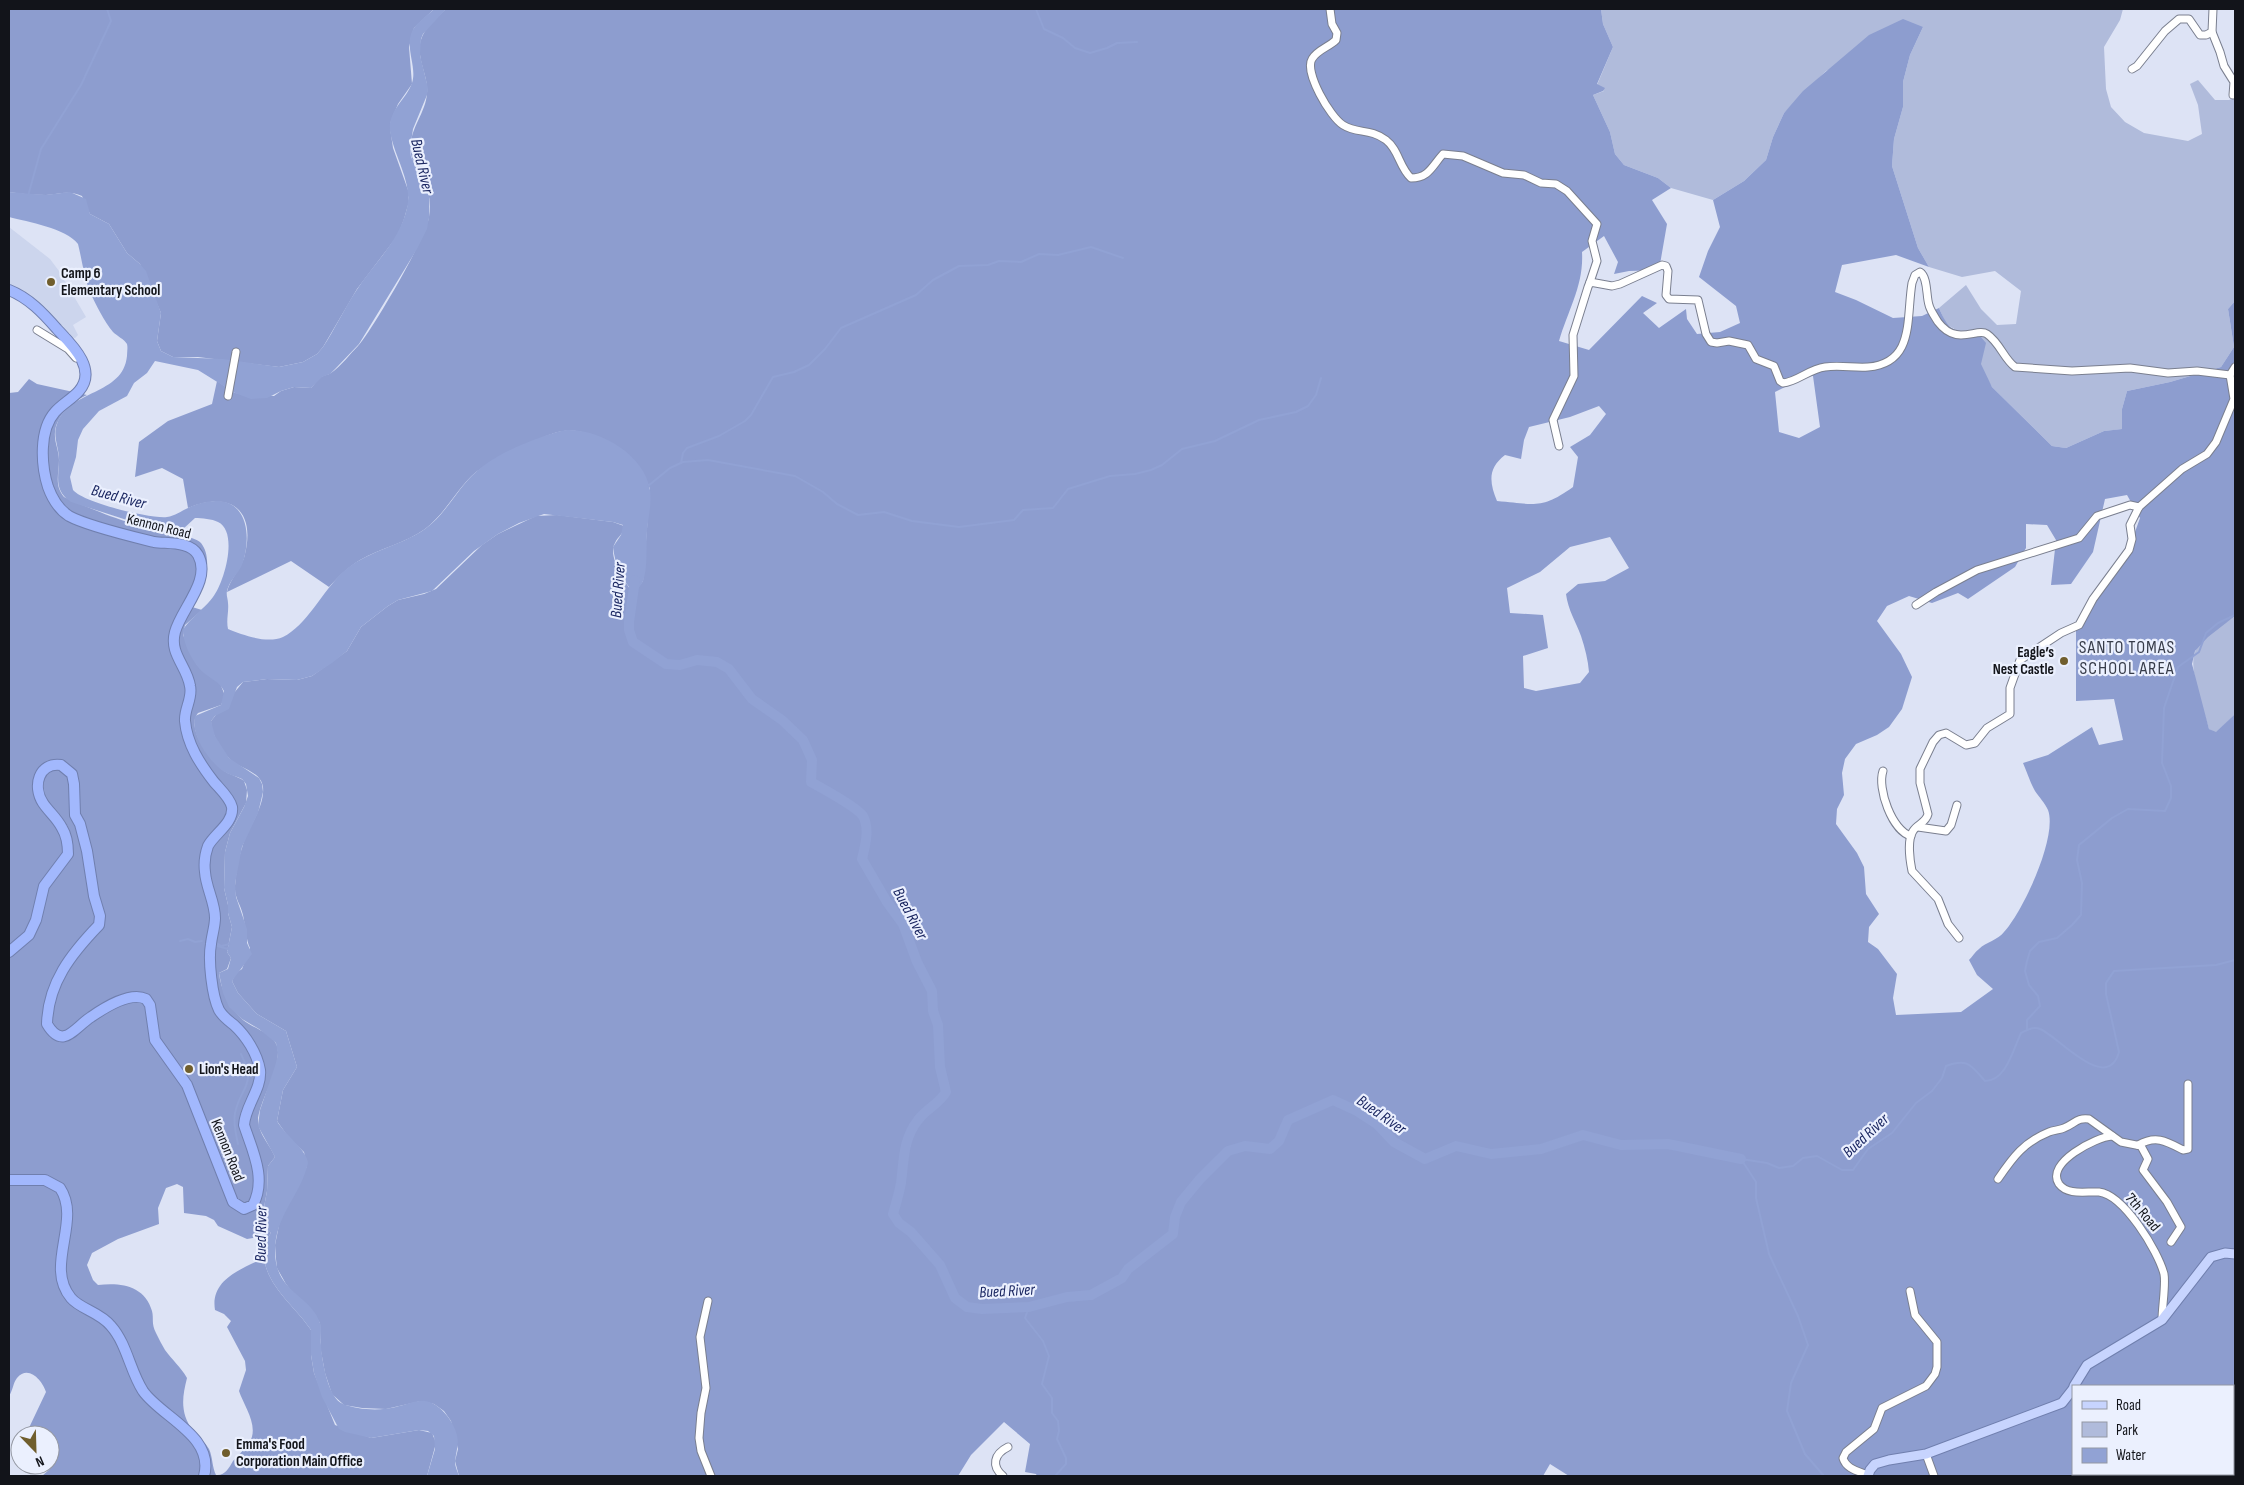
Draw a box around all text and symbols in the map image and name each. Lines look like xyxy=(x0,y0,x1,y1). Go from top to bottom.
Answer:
water label: Bued River xyxy=(406,137,437,196)
place label: Camp 6 Elementary School xyxy=(61,264,160,300)
marker: Camp 6 Elementary School xyxy=(45,276,57,288)
water label: Bued River xyxy=(89,481,148,514)
street label: Kennon Road xyxy=(125,509,193,544)
water label: Bued River xyxy=(607,561,630,619)
district label: SANTO TOMAS SCHOOL AREA xyxy=(2079,637,2175,679)
place label: Eagle’s Nest Castle xyxy=(1993,643,2054,679)
marker: Eagle’s Nest Castle xyxy=(2058,655,2070,667)
water label: Bued River xyxy=(888,885,931,943)
place label: Lion's Head xyxy=(199,1060,259,1079)
marker: Lion's Head xyxy=(183,1063,195,1075)
water label: Bued River xyxy=(1353,1091,1410,1139)
water label: Bued River xyxy=(1839,1110,1893,1162)
street label: Kennon Road xyxy=(206,1116,249,1184)
street label: 7th Road xyxy=(2121,1189,2164,1235)
water label: Bued River xyxy=(252,1206,271,1262)
water label: Bued River xyxy=(979,1281,1036,1302)
legend xyxy=(2072,1385,2234,1475)
text: Road xyxy=(2116,1396,2141,1415)
text: Park xyxy=(2116,1421,2138,1440)
north arrow xyxy=(10,1425,60,1475)
place label: Emma's Food Corporation Main Office xyxy=(236,1435,363,1471)
text: Water xyxy=(2116,1446,2147,1465)
marker: Emma's Food Corporation Main Office xyxy=(220,1447,232,1459)
text: N xyxy=(33,1452,47,1471)

